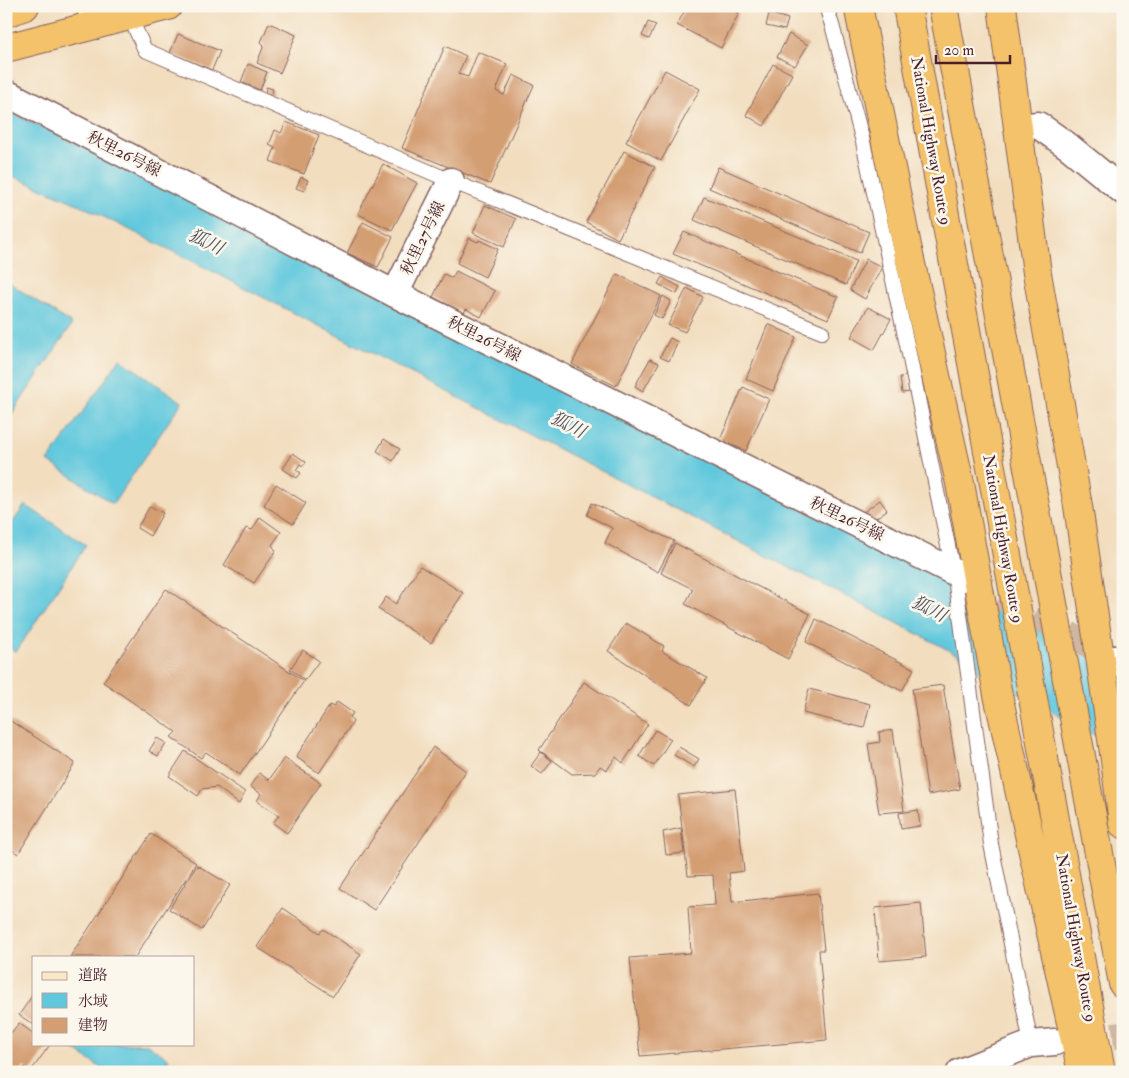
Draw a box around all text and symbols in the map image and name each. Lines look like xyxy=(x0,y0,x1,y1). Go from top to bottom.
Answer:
scale bar xyxy=(936,32,1010,64)
text: 20 m xyxy=(944,41,974,60)
street label: National Highway Route 9 xyxy=(906,55,956,227)
street label: 秋里26号線 xyxy=(84,127,164,181)
street label: 秋里27号線 xyxy=(397,198,449,278)
water label: 狐川 xyxy=(185,224,229,261)
street label: 秋里26号線 xyxy=(444,312,524,366)
water label: 狐川 xyxy=(547,407,591,444)
street label: National Highway Route 9 xyxy=(978,453,1028,625)
street label: 秋里26号線 xyxy=(807,492,887,546)
water label: 狐川 xyxy=(908,591,952,628)
street label: National Highway Route 9 xyxy=(1051,852,1101,1024)
legend xyxy=(32,956,195,1046)
text: 道路 xyxy=(78,966,108,985)
text: 水域 xyxy=(78,992,108,1011)
text: 建物 xyxy=(78,1016,108,1035)

